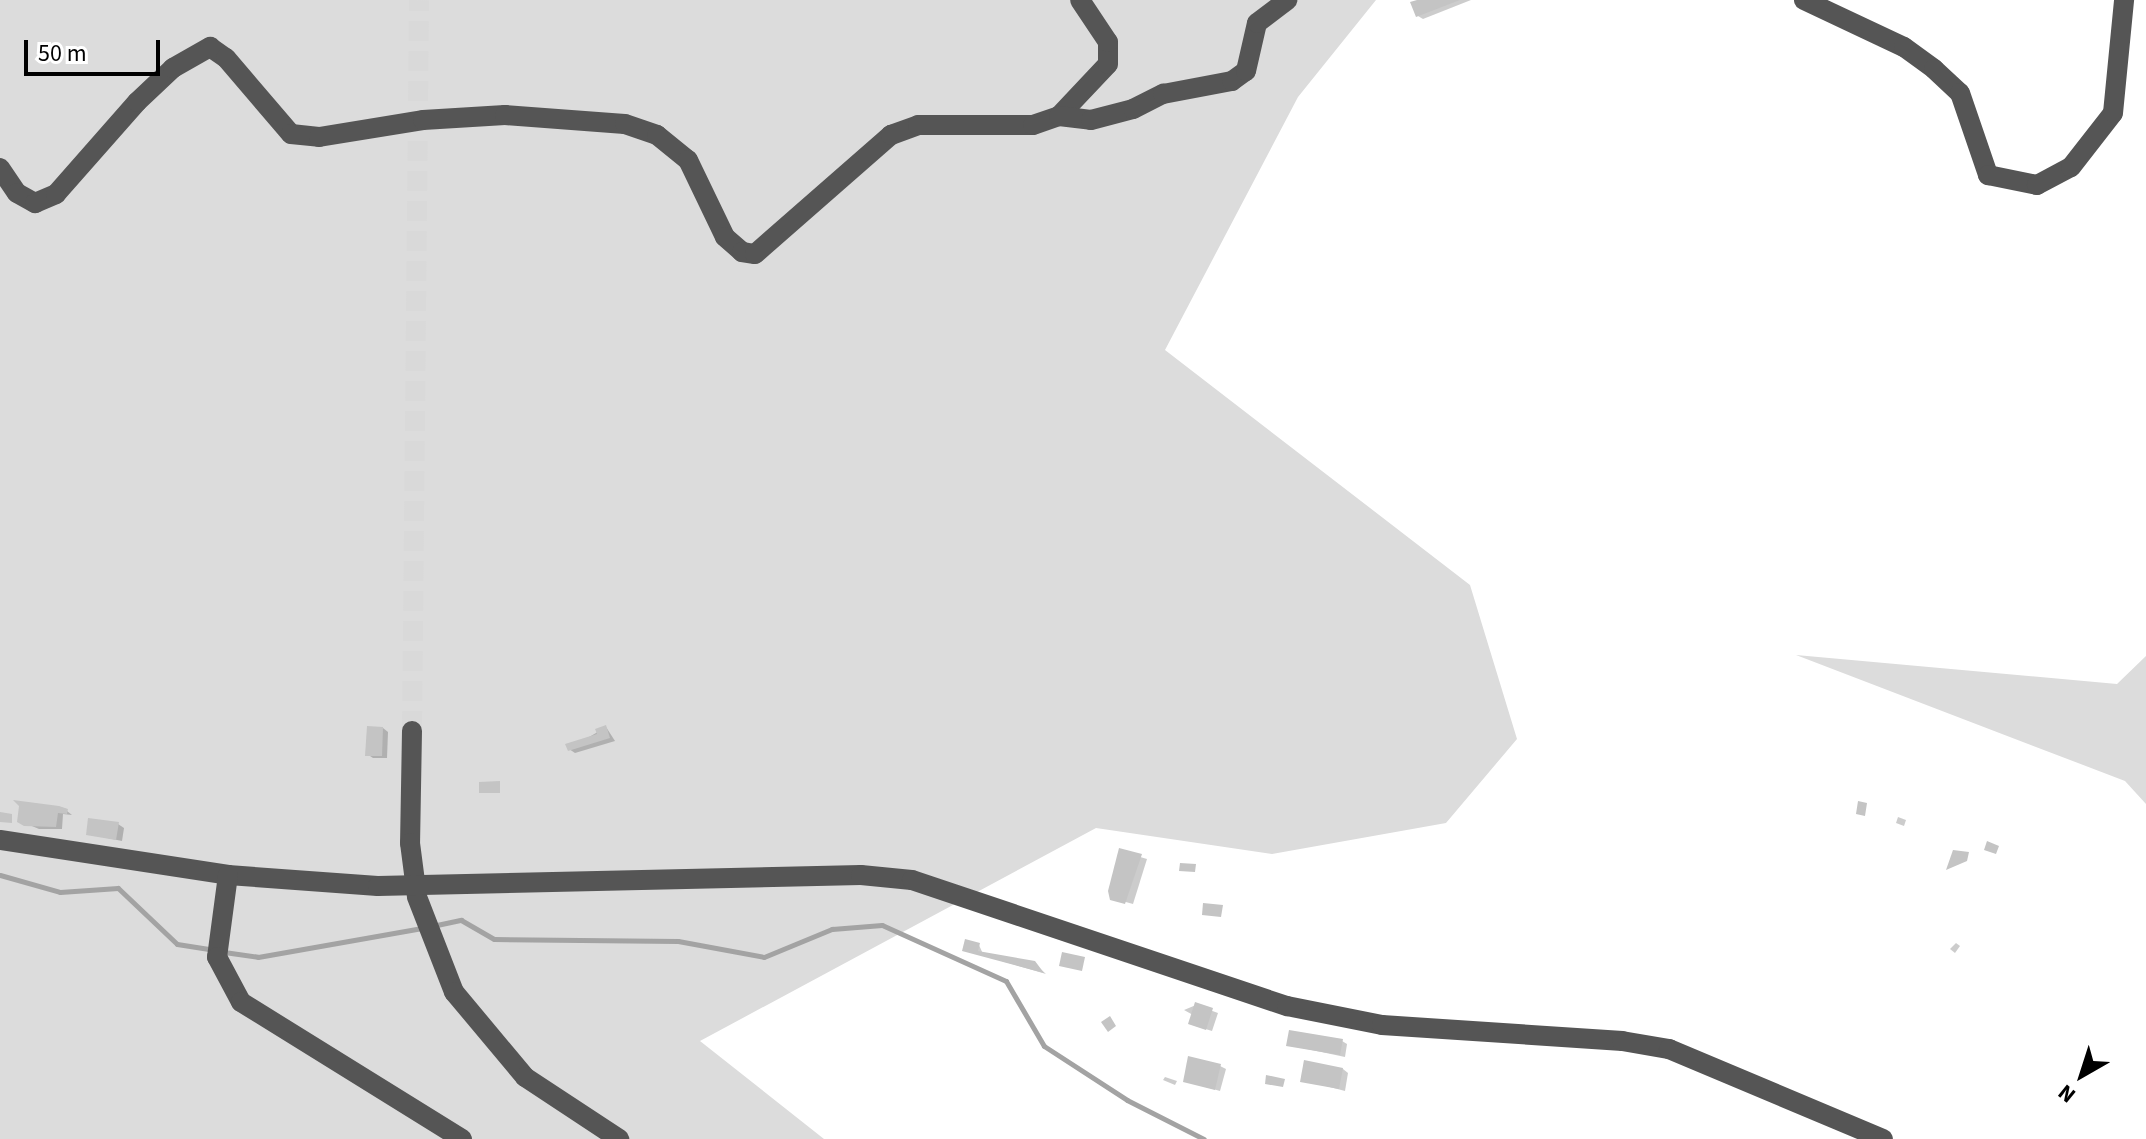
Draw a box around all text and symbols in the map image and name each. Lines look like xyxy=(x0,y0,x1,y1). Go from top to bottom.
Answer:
scale bar xyxy=(28,24,164,74)
text: 50 m xyxy=(38,36,87,71)
north arrow xyxy=(2042,1035,2122,1115)
text: N xyxy=(2051,1077,2083,1111)

